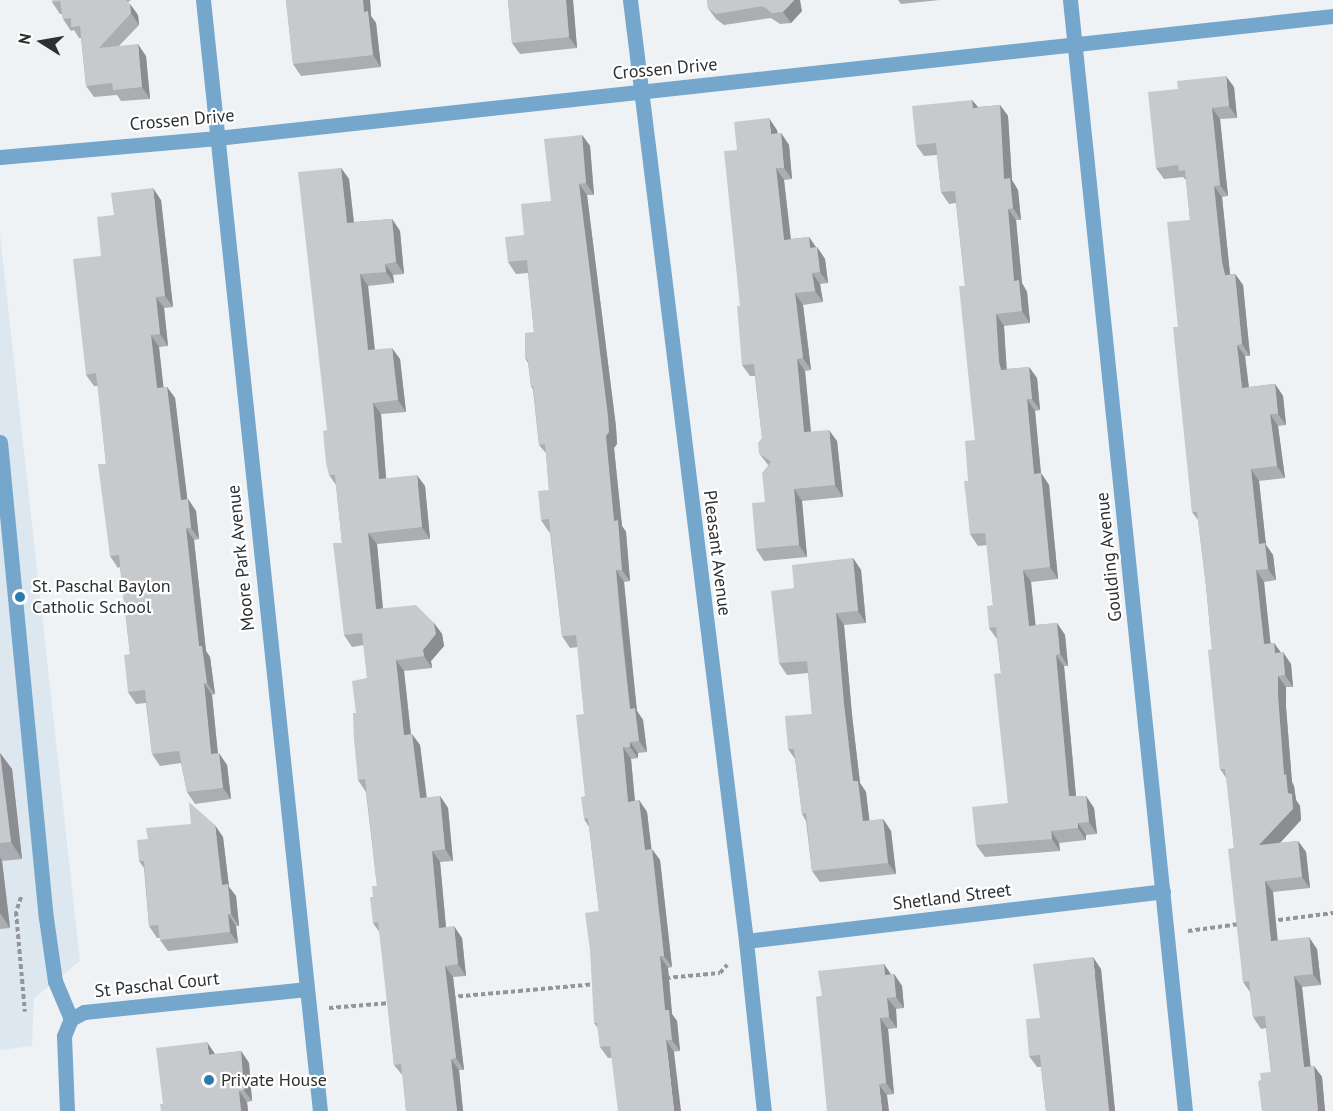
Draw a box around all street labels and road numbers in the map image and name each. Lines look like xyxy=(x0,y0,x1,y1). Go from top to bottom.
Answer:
street label: Crossen Drive xyxy=(612,54,718,84)
street label: Crossen Drive xyxy=(129,105,235,135)
street label: Moore Park Avenue xyxy=(223,483,259,633)
street label: Pleasant Avenue xyxy=(699,489,735,617)
street label: Goulding Avenue xyxy=(1091,491,1127,623)
street label: Shetland Street xyxy=(892,879,1012,915)
street label: St Paschal Court xyxy=(94,968,220,1002)

